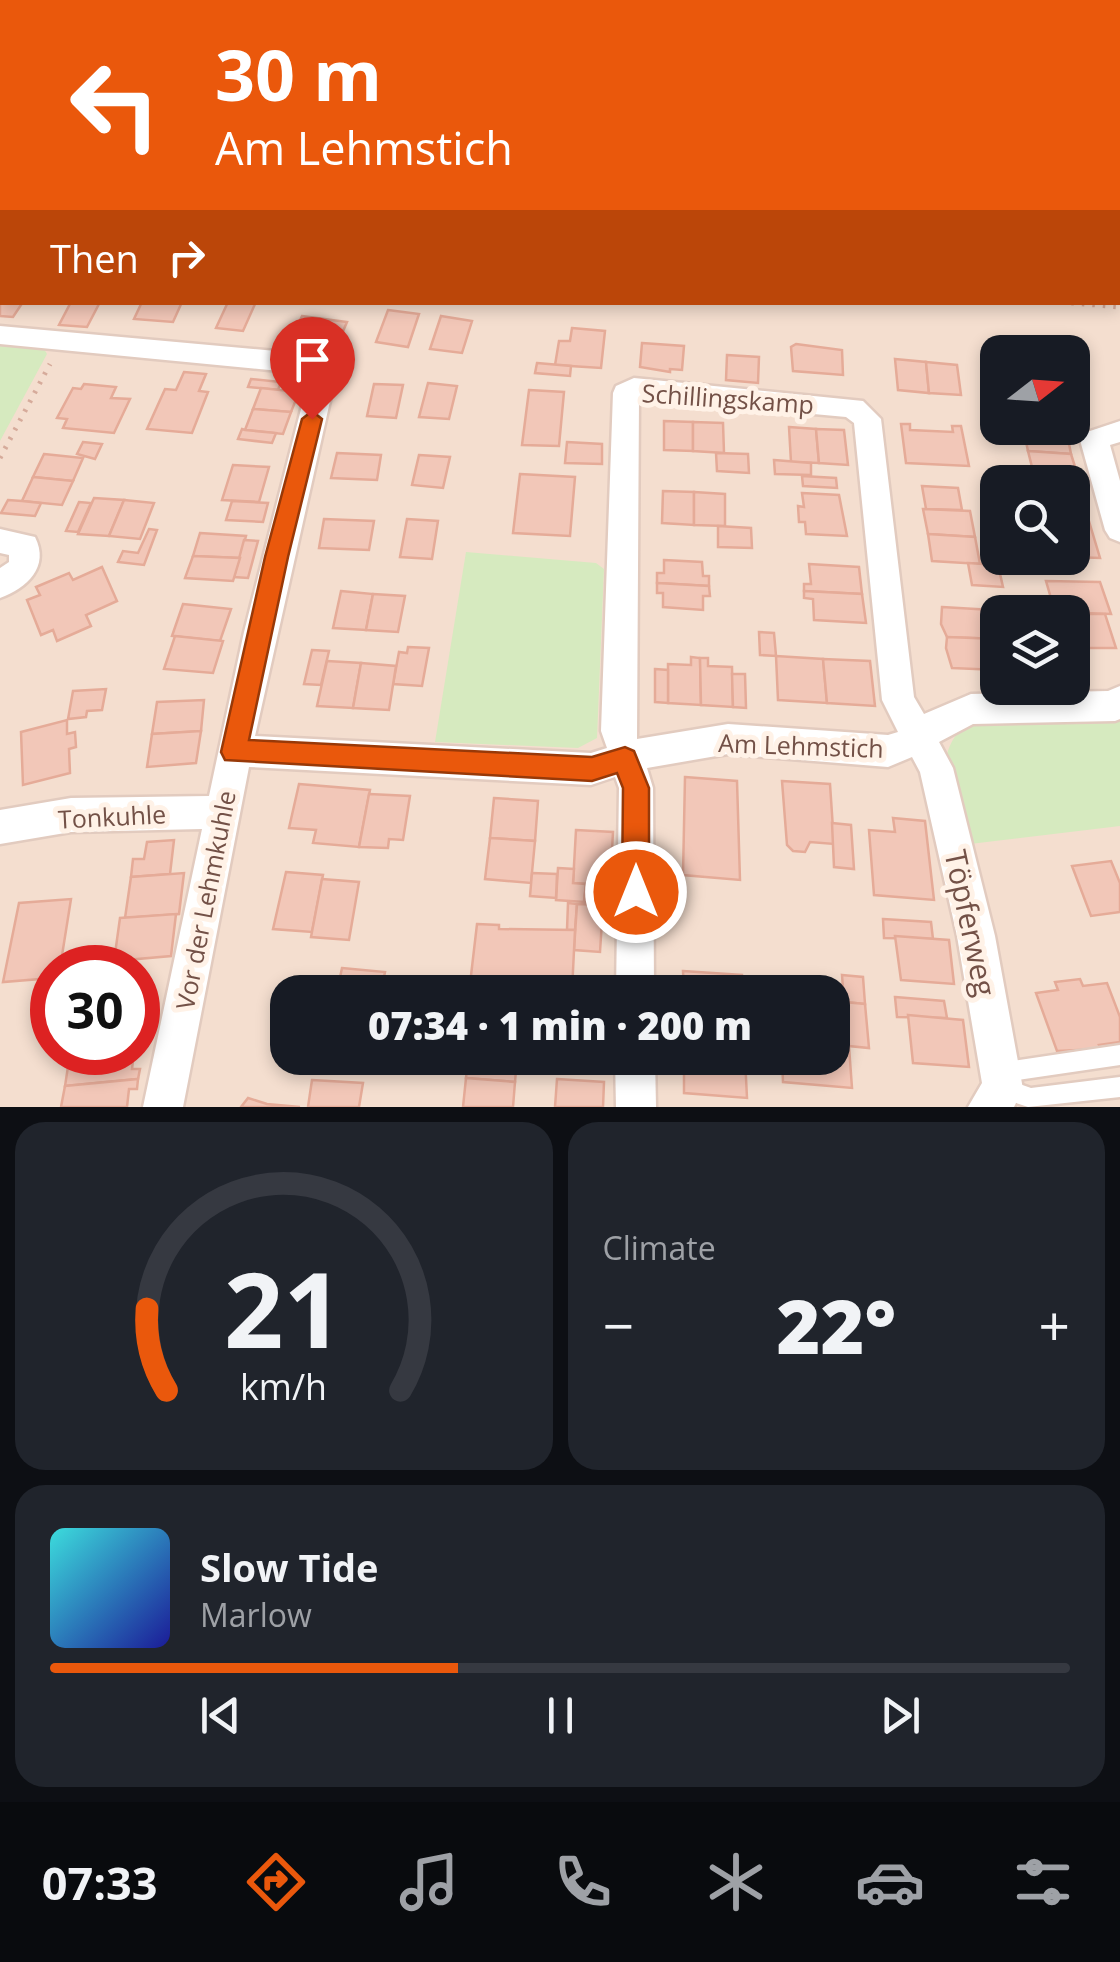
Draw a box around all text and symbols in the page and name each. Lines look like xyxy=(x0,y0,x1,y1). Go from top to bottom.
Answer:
text: 30 m xyxy=(215,26,382,122)
icon: left xyxy=(50,40,180,170)
text: Am Lehmstich xyxy=(215,117,513,178)
icon: right xyxy=(159,230,214,285)
text: Then xyxy=(50,232,139,284)
pin xyxy=(270,317,355,420)
icon: arrive xyxy=(285,332,340,387)
north arrow xyxy=(980,335,1090,445)
map controls xyxy=(980,335,1090,705)
street label: Schillingskamp xyxy=(641,375,815,421)
button: search xyxy=(980,465,1090,575)
button: layers xyxy=(980,595,1090,705)
street label: Am Lehmstich xyxy=(718,725,884,765)
street label: Vor der Lehmkuhle xyxy=(167,788,243,1012)
street label: Tonkuhle xyxy=(57,796,167,836)
position arrow xyxy=(584,840,688,944)
street label: Töpferweg xyxy=(936,846,1006,1000)
speed limit sign: 30 xyxy=(30,945,160,1075)
text: 07:34 · 1 min · 200 m xyxy=(368,999,752,1051)
text: Climate xyxy=(603,1226,716,1269)
text: 21 xyxy=(224,1237,343,1378)
text: 22° xyxy=(776,1274,896,1376)
text: − xyxy=(603,1287,634,1362)
text: + xyxy=(1039,1287,1070,1362)
text: km/h xyxy=(240,1362,327,1410)
text: Slow Tide xyxy=(200,1541,379,1593)
text: Marlow xyxy=(200,1593,312,1636)
icon: previous xyxy=(193,1688,248,1743)
icon: pause xyxy=(533,1688,588,1743)
icon: next xyxy=(873,1688,928,1743)
icon: directions xyxy=(241,1847,311,1917)
icon: music xyxy=(394,1847,464,1917)
icon: phone xyxy=(548,1847,618,1917)
icon: climate xyxy=(701,1847,771,1917)
icon: car xyxy=(855,1847,925,1917)
icon: filters xyxy=(1008,1847,1078,1917)
text: 07:33 xyxy=(42,1852,157,1913)

